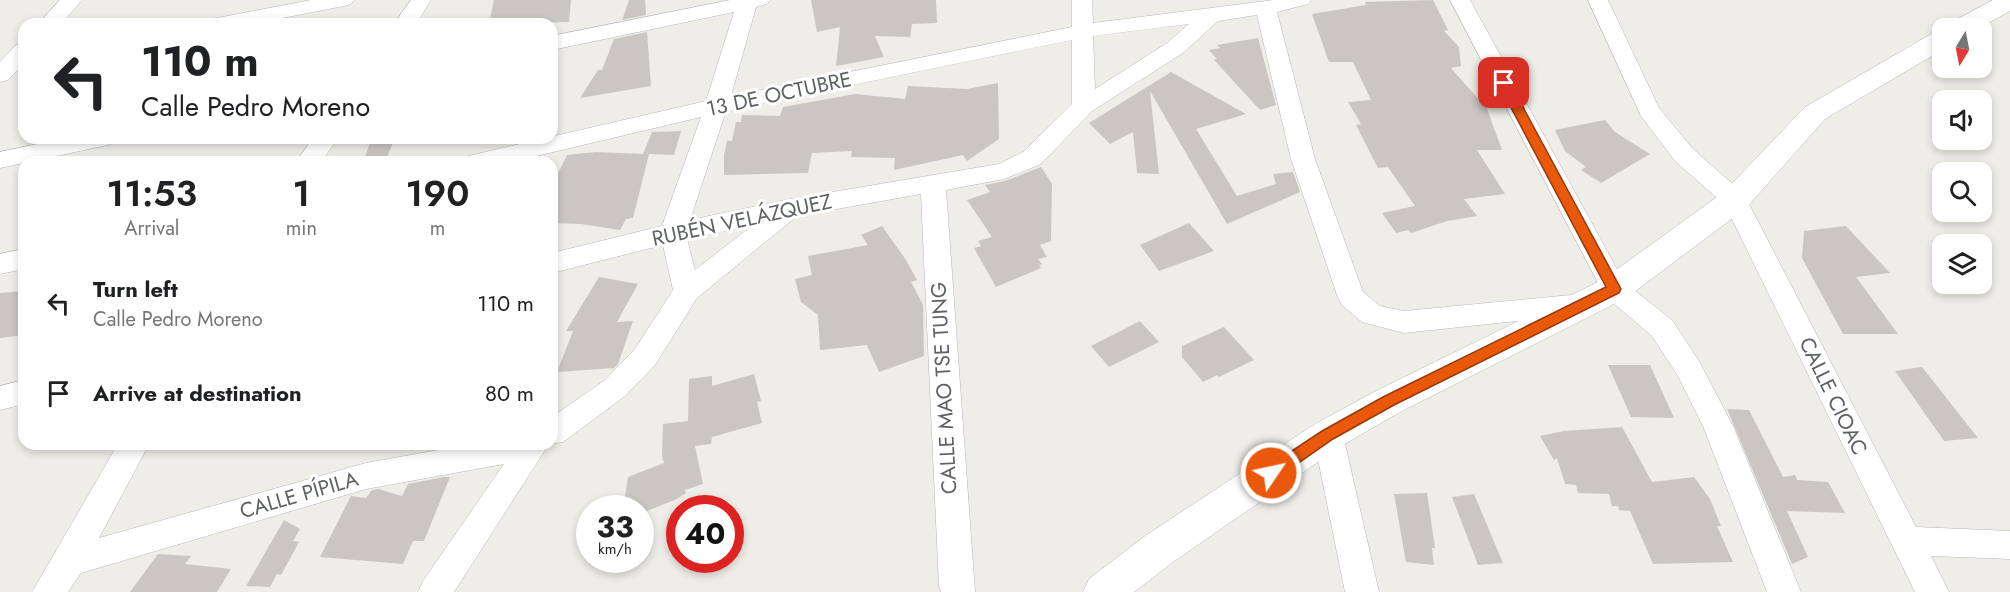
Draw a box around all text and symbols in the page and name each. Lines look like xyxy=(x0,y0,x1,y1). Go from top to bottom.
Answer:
north arrow xyxy=(1932,18,1992,78)
map controls xyxy=(1932,18,1992,294)
text: 110 m xyxy=(141,31,259,92)
icon: left xyxy=(42,42,120,120)
pin xyxy=(1478,57,1529,108)
street label: 13 DE OCTUBRE xyxy=(704,64,854,124)
icon: arrive xyxy=(1487,66,1520,99)
text: Calle Pedro Moreno xyxy=(141,87,370,126)
button: sound xyxy=(1932,90,1992,150)
button: search xyxy=(1932,162,1992,222)
text: 11:53 xyxy=(107,167,197,219)
text: 1 xyxy=(292,167,310,219)
text: 190 xyxy=(406,167,469,219)
street label: RUBÉN VELÁZQUEZ xyxy=(649,186,835,254)
text: Arrival xyxy=(124,214,179,243)
text: min xyxy=(286,214,317,243)
text: m xyxy=(430,214,445,243)
button: layers xyxy=(1932,234,1992,294)
text: Turn left xyxy=(93,273,178,305)
street label: CALLE MAO TSE TUNG xyxy=(923,281,965,495)
icon: left xyxy=(42,287,75,320)
text: 110 m xyxy=(477,287,534,319)
text: Calle Pedro Moreno xyxy=(93,305,263,334)
street label: CALLE CIOAC xyxy=(1792,332,1874,460)
icon: arrive xyxy=(42,377,75,410)
text: Arrive at destination xyxy=(93,377,302,409)
text: 80 m xyxy=(485,377,534,409)
position arrow xyxy=(1239,441,1303,505)
street label: CALLE PÍPILA xyxy=(236,464,362,526)
speed limit sign: 40 xyxy=(666,495,744,573)
text: 33 xyxy=(596,505,634,548)
text: km/h xyxy=(598,538,632,560)

